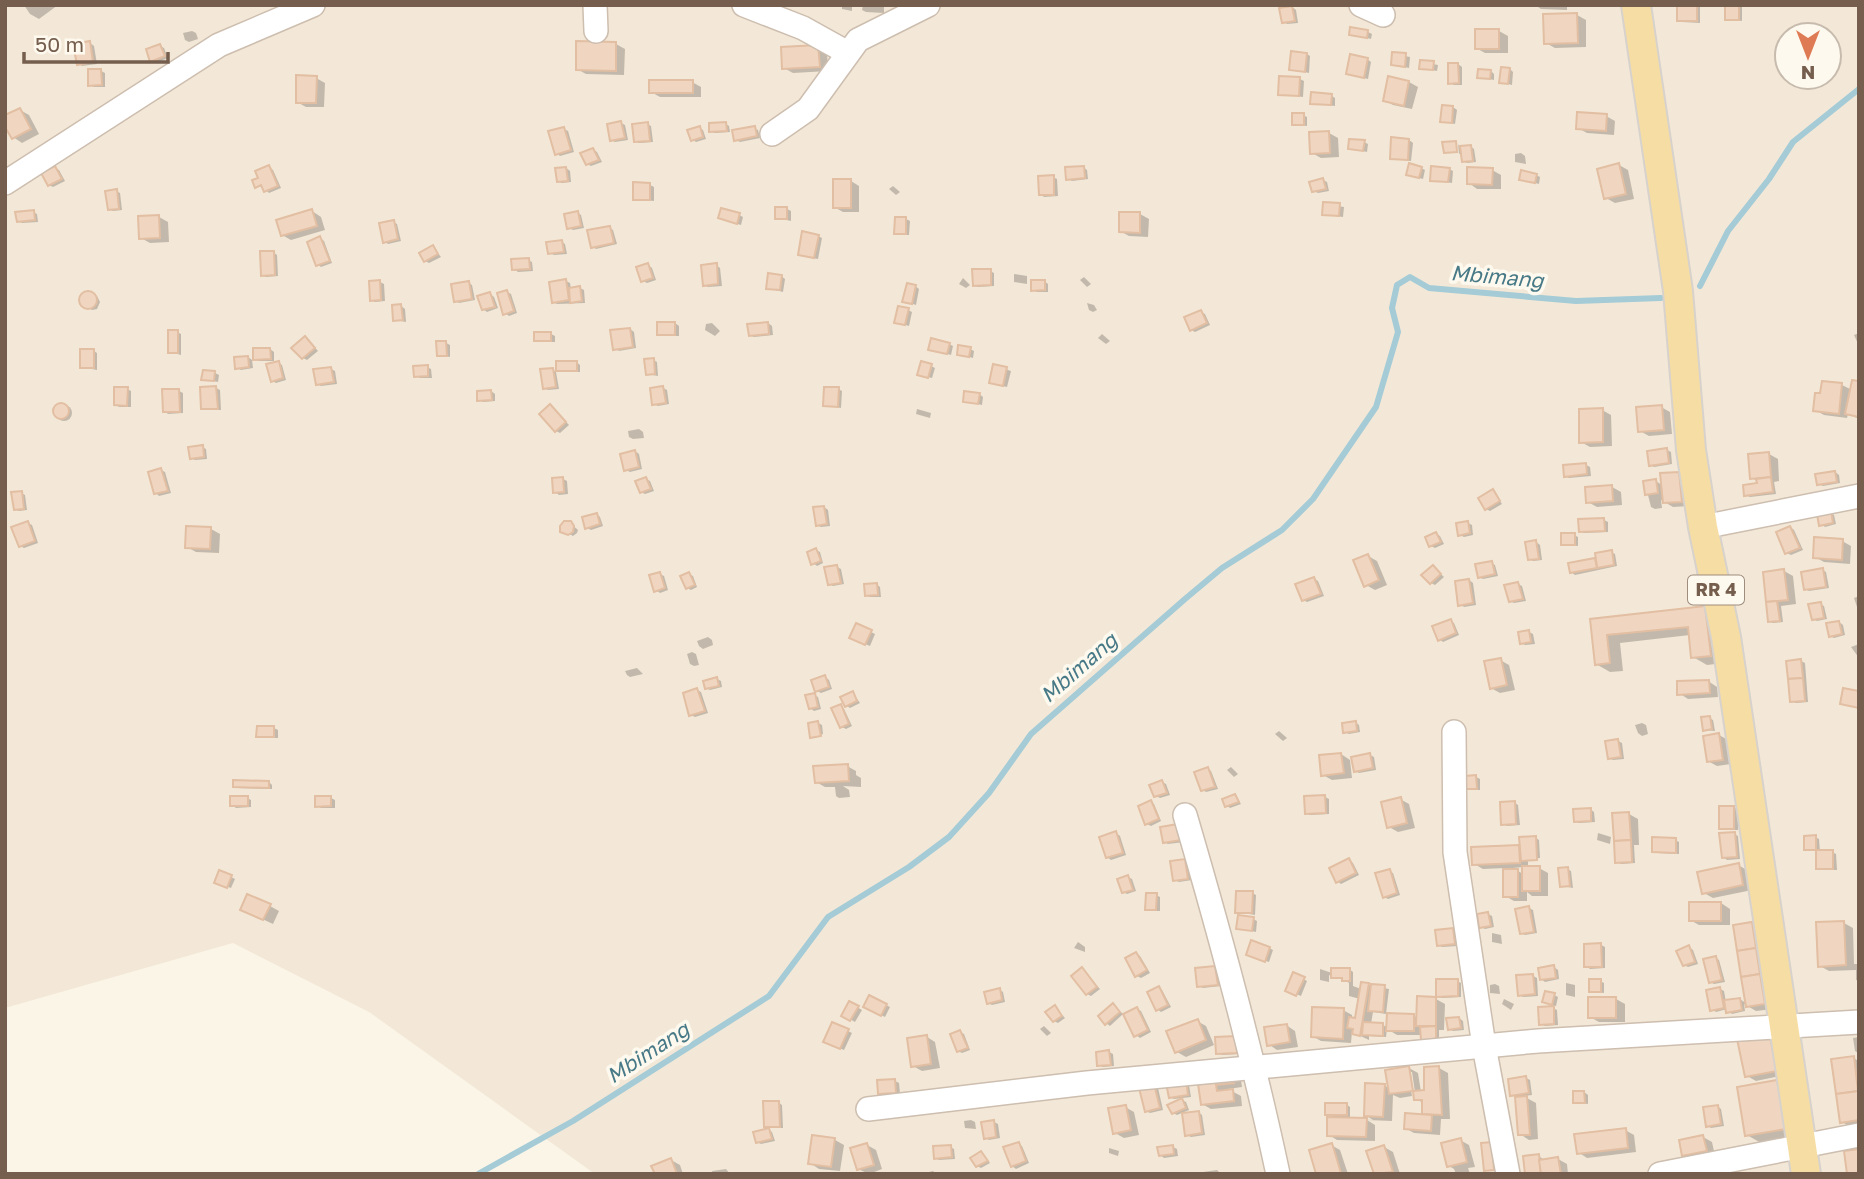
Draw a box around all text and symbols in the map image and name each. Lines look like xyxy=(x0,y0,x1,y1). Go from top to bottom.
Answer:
scale bar xyxy=(24,21,168,65)
north arrow xyxy=(1773,21,1843,91)
text: 50 m xyxy=(35,31,84,57)
text: N xyxy=(1801,62,1815,85)
water label: Mbimang xyxy=(1450,259,1547,293)
road number: RR 4 xyxy=(1688,576,1744,604)
water label: Mbimang xyxy=(1035,626,1123,708)
water label: Mbimang xyxy=(601,1015,695,1088)

